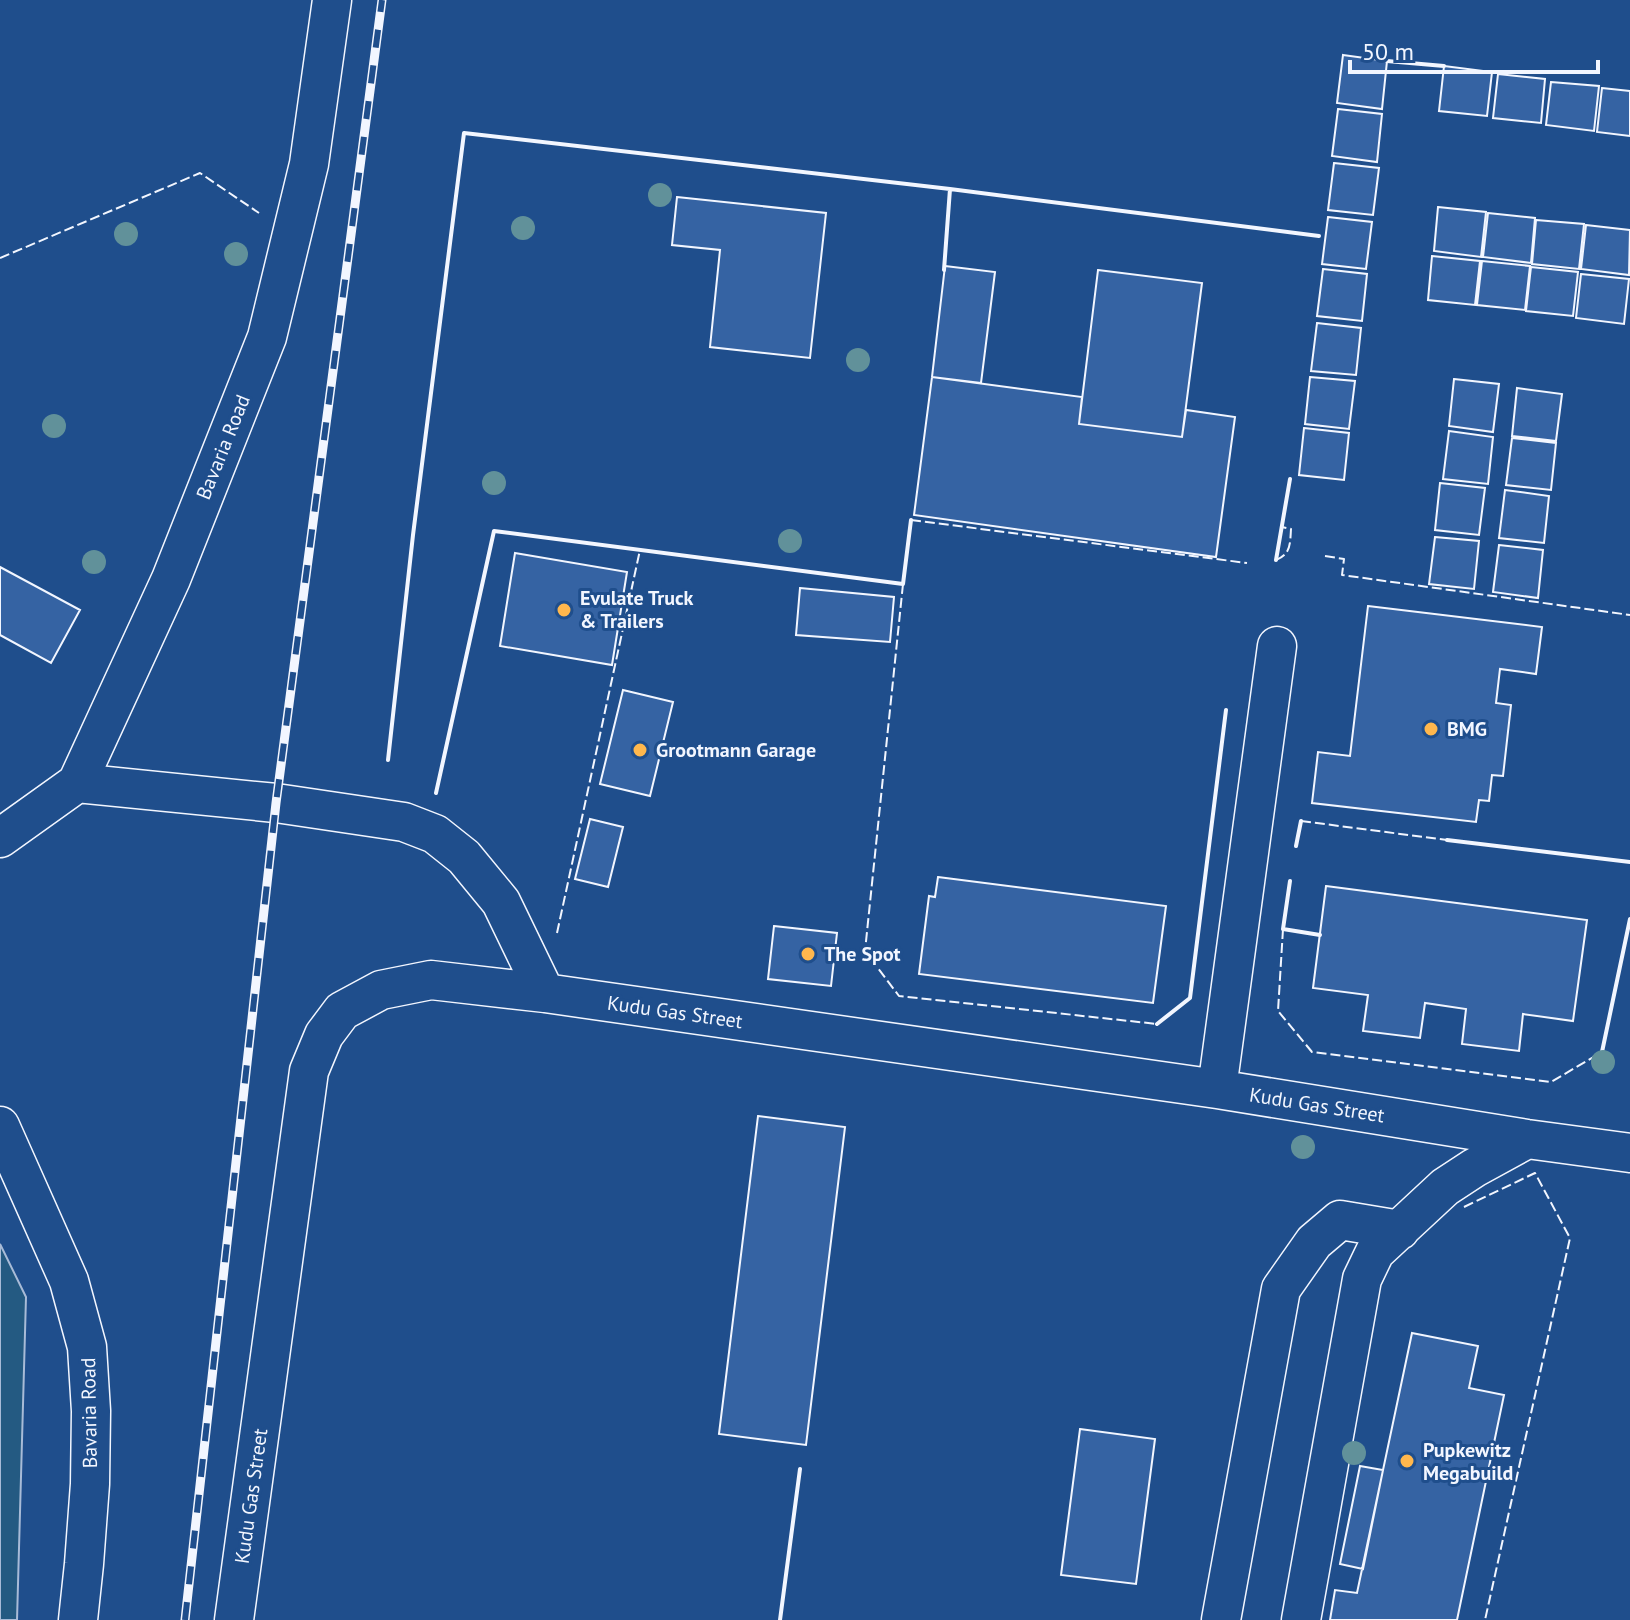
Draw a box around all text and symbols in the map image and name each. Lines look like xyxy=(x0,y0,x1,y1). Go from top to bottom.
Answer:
scale bar xyxy=(1350,24,1598,74)
text: 50 m xyxy=(1362,36,1414,67)
street label: Bavaria Road xyxy=(190,391,256,503)
place label: Evulate Truck & Trailers xyxy=(580,585,694,634)
marker: Evulate Truck & Trailers xyxy=(555,601,573,619)
place label: BMG xyxy=(1447,716,1487,742)
marker: BMG xyxy=(1422,720,1440,738)
place label: Grootmann Garage xyxy=(656,737,816,763)
marker: Grootmann Garage xyxy=(631,741,649,759)
place label: The Spot xyxy=(824,941,901,967)
marker: The Spot xyxy=(799,945,817,963)
street label: Kudu Gas Street xyxy=(606,990,745,1034)
street label: Kudu Gas Street xyxy=(1248,1081,1387,1129)
street label: Bavaria Road xyxy=(75,1357,103,1469)
street label: Kudu Gas Street xyxy=(229,1426,273,1565)
place label: Pupkewitz Megabuild xyxy=(1423,1437,1513,1486)
marker: Pupkewitz Megabuild xyxy=(1398,1452,1416,1470)

